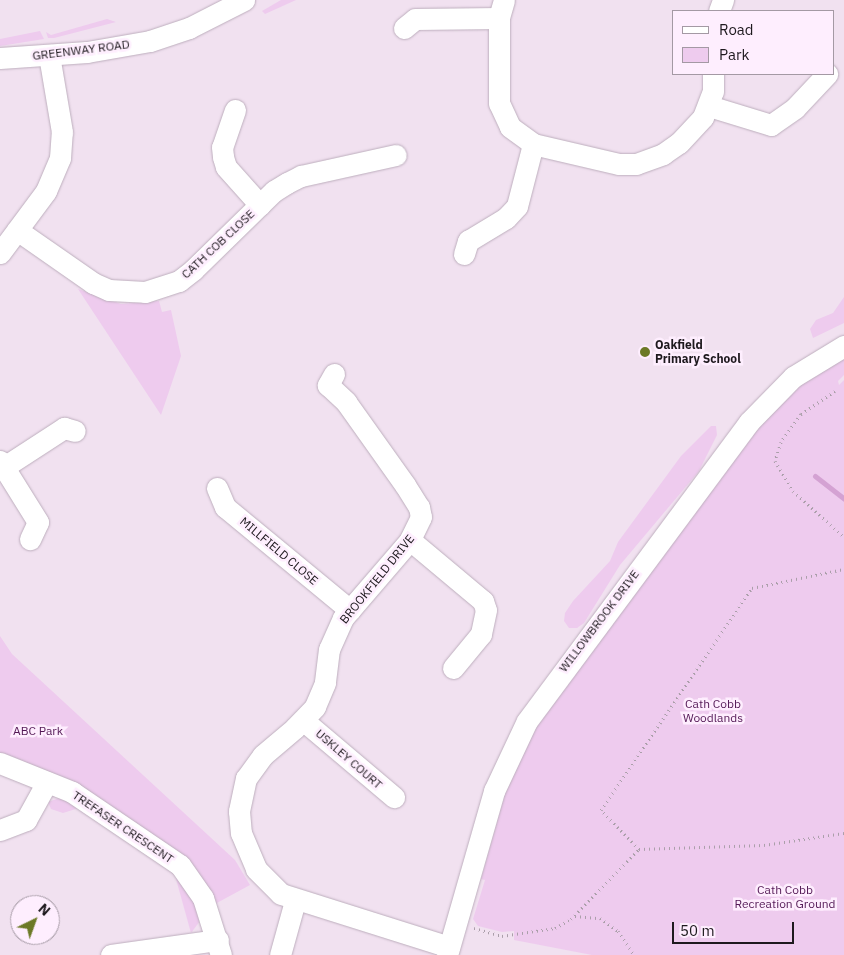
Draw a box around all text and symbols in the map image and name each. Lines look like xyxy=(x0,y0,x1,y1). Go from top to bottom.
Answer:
legend xyxy=(672,10,834,75)
text: Road xyxy=(719,20,754,39)
street label: GREENWAY ROAD xyxy=(32,37,130,63)
text: Park xyxy=(719,45,749,64)
street label: CATH COB CLOSE xyxy=(179,206,257,282)
place label: Oakfield Primary School xyxy=(655,338,741,366)
marker: Oakfield Primary School xyxy=(639,346,651,358)
street label: MILLFIELD CLOSE xyxy=(237,514,321,588)
street label: BROOKFIELD DRIVE xyxy=(337,532,417,626)
street label: WILLOWBROOK DRIVE xyxy=(556,567,642,675)
park label: Cath Cobb Woodlands xyxy=(683,697,743,725)
park label: ABC Park xyxy=(13,724,63,738)
street label: USKLEY COURT xyxy=(313,726,385,792)
street label: TREFASER CRESCENT xyxy=(70,788,176,866)
park label: Cath Cobb Recreation Ground xyxy=(734,883,836,911)
north arrow xyxy=(10,895,60,945)
text: N xyxy=(35,900,54,920)
scale bar xyxy=(674,912,796,944)
text: 50 m xyxy=(680,921,715,940)

